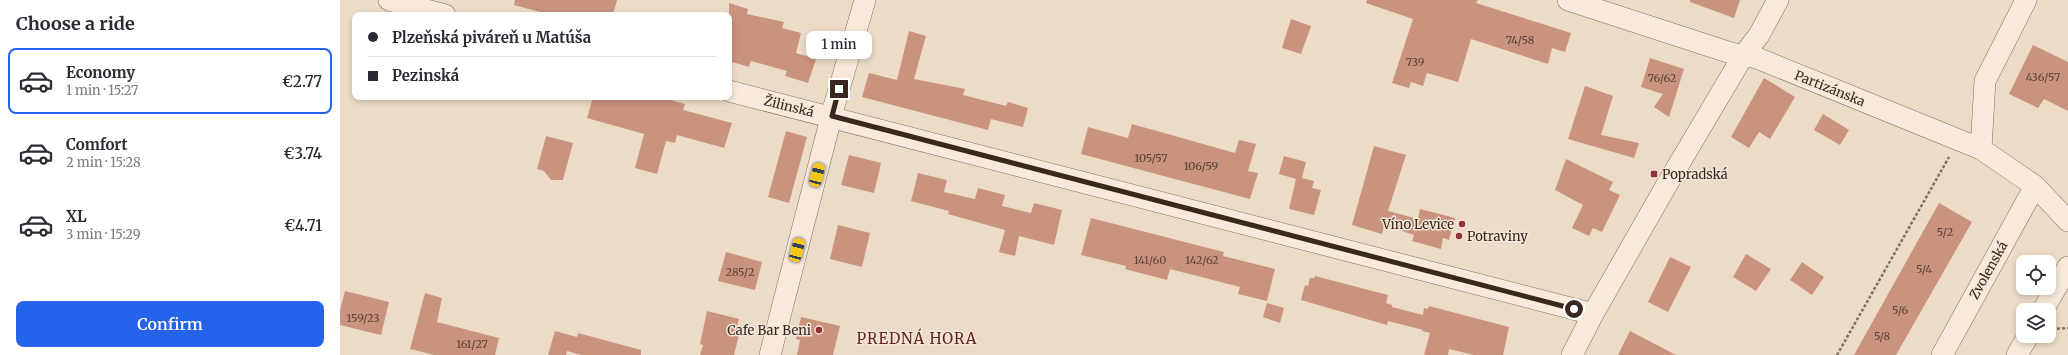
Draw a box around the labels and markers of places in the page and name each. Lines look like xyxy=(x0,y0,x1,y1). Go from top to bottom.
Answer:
place label: Popradská xyxy=(1662,166,1728,183)
marker: Popradská xyxy=(1649,169,1659,179)
place label: Víno Levice xyxy=(1381,216,1454,233)
marker: Víno Levice xyxy=(1457,219,1467,229)
place label: Potraviny xyxy=(1467,228,1528,245)
marker: Potraviny xyxy=(1454,231,1464,241)
place label: Cafe Bar Beni xyxy=(727,322,811,339)
marker: Cafe Bar Beni xyxy=(814,325,824,335)

